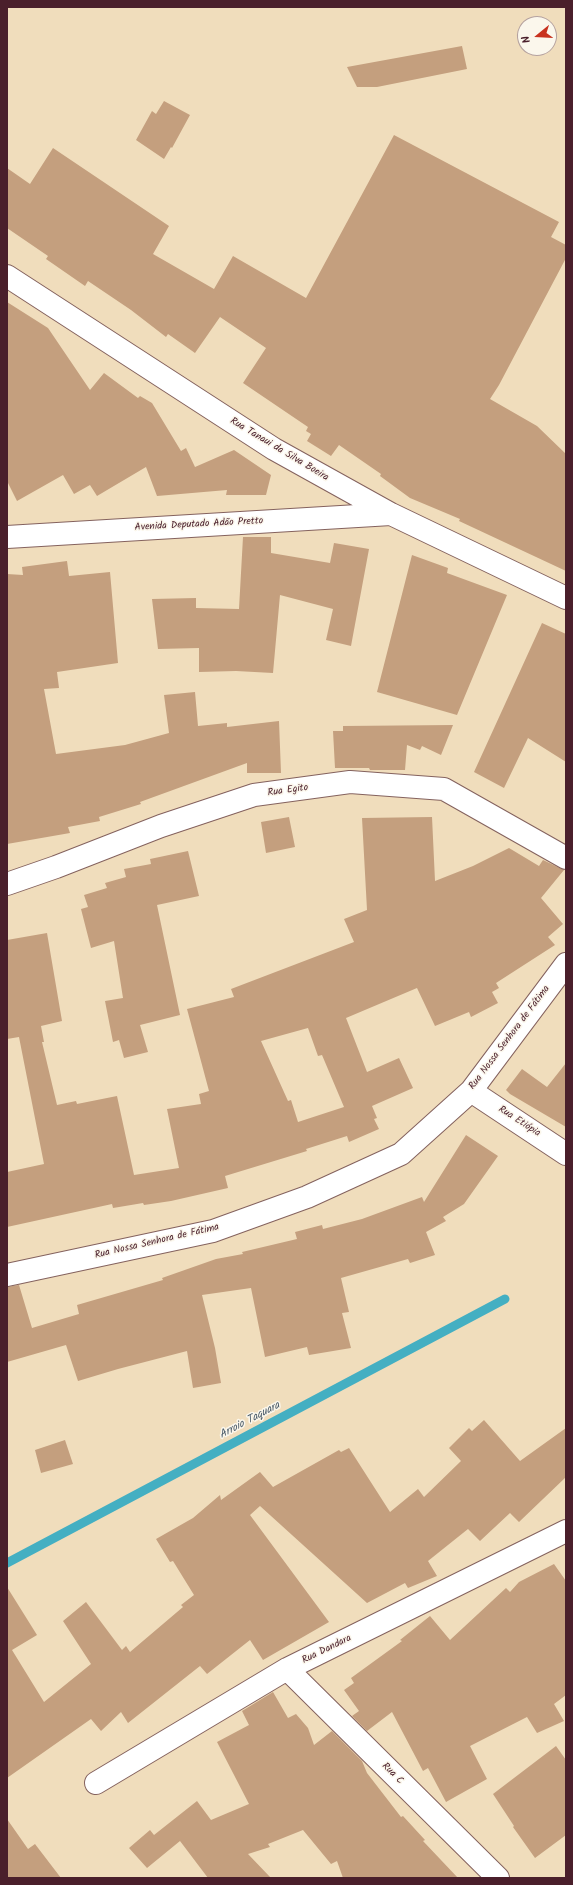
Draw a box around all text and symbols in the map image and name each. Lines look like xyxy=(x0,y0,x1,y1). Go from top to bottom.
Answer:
north arrow xyxy=(517,16,557,56)
text: N xyxy=(517,33,536,45)
street label: Rua Tanaui da Silva Boeira xyxy=(227,416,331,484)
street label: Avenida Deputado Adão Pretto xyxy=(134,516,264,534)
street label: Rua Egito xyxy=(267,782,309,800)
street label: Rua Nossa Senhora de Fátima xyxy=(467,984,553,1092)
street label: Rua Etiópia xyxy=(496,1104,542,1140)
street label: Rua Nossa Senhora de Fátima xyxy=(94,1222,220,1262)
water label: Arroio Taquara xyxy=(218,1400,282,1442)
street label: Rua Dandara xyxy=(300,1633,354,1667)
street label: Rua C xyxy=(379,1761,405,1787)

